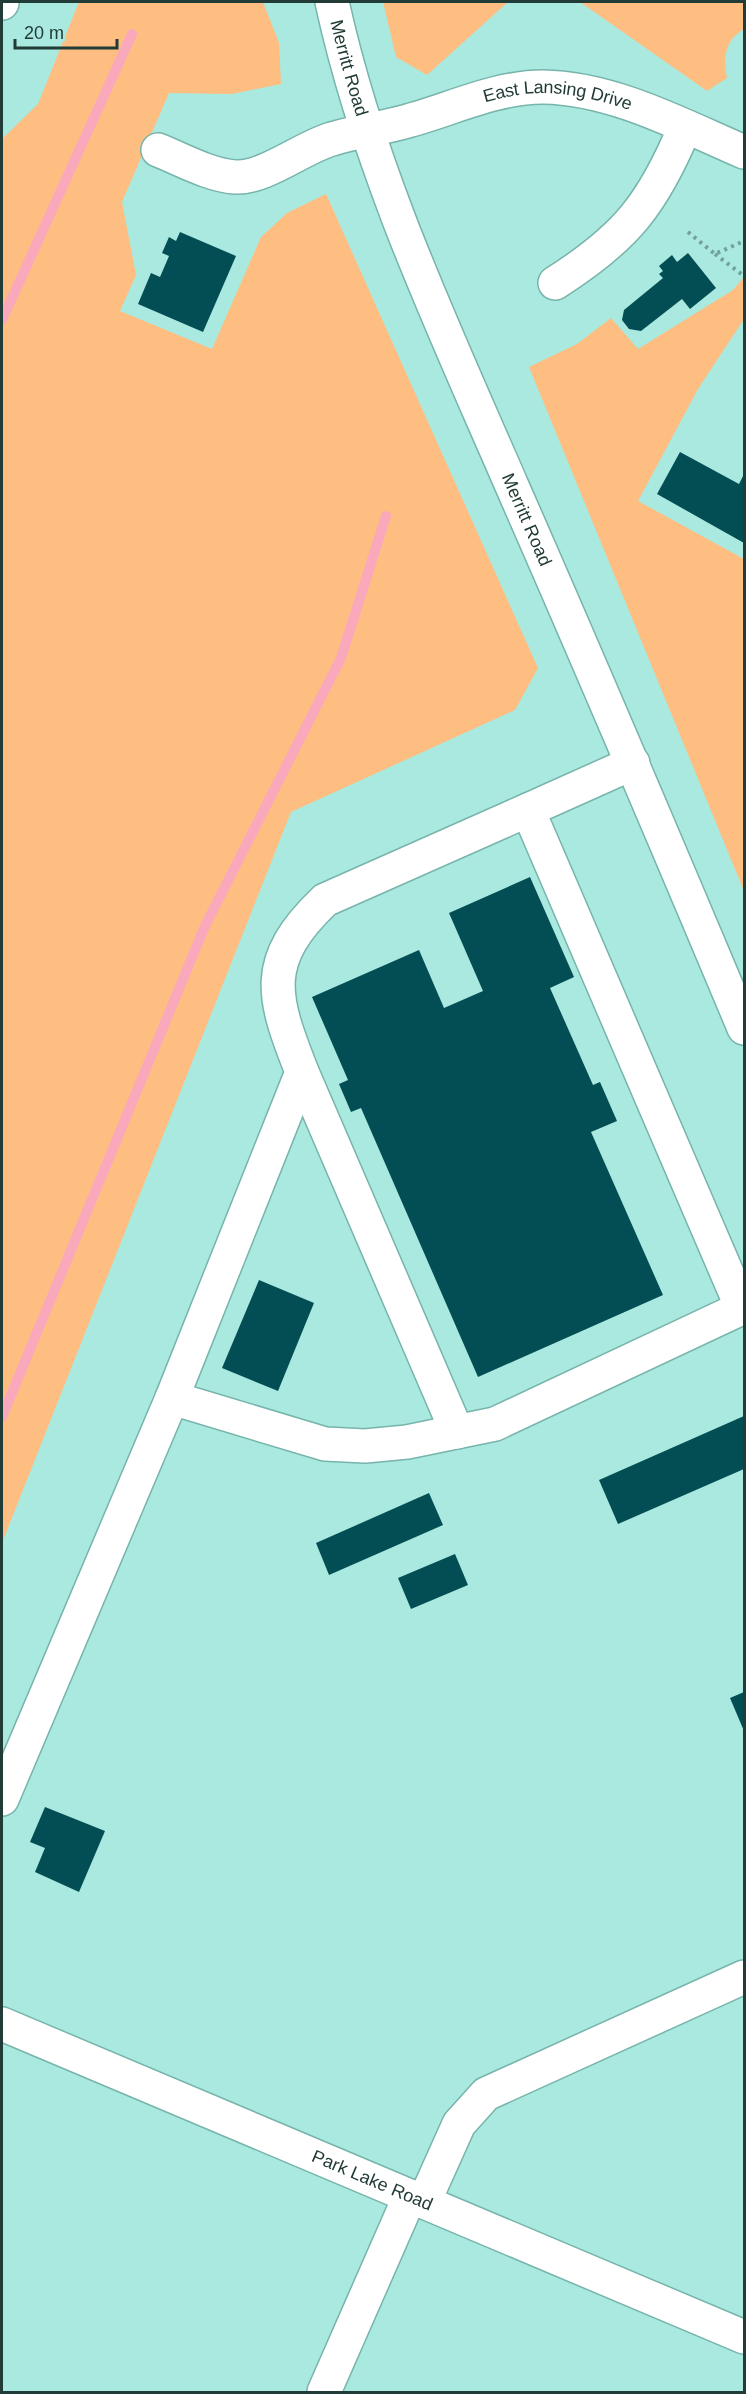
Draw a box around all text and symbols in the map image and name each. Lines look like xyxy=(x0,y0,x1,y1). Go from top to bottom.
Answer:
scale bar xyxy=(15,12,117,50)
street label: Merritt Road xyxy=(326,18,372,118)
text: 20 m xyxy=(24,23,64,43)
street label: East Lansing Drive xyxy=(481,77,635,114)
street label: Merritt Road xyxy=(498,470,556,569)
street label: Park Lake Road xyxy=(309,2146,436,2215)

